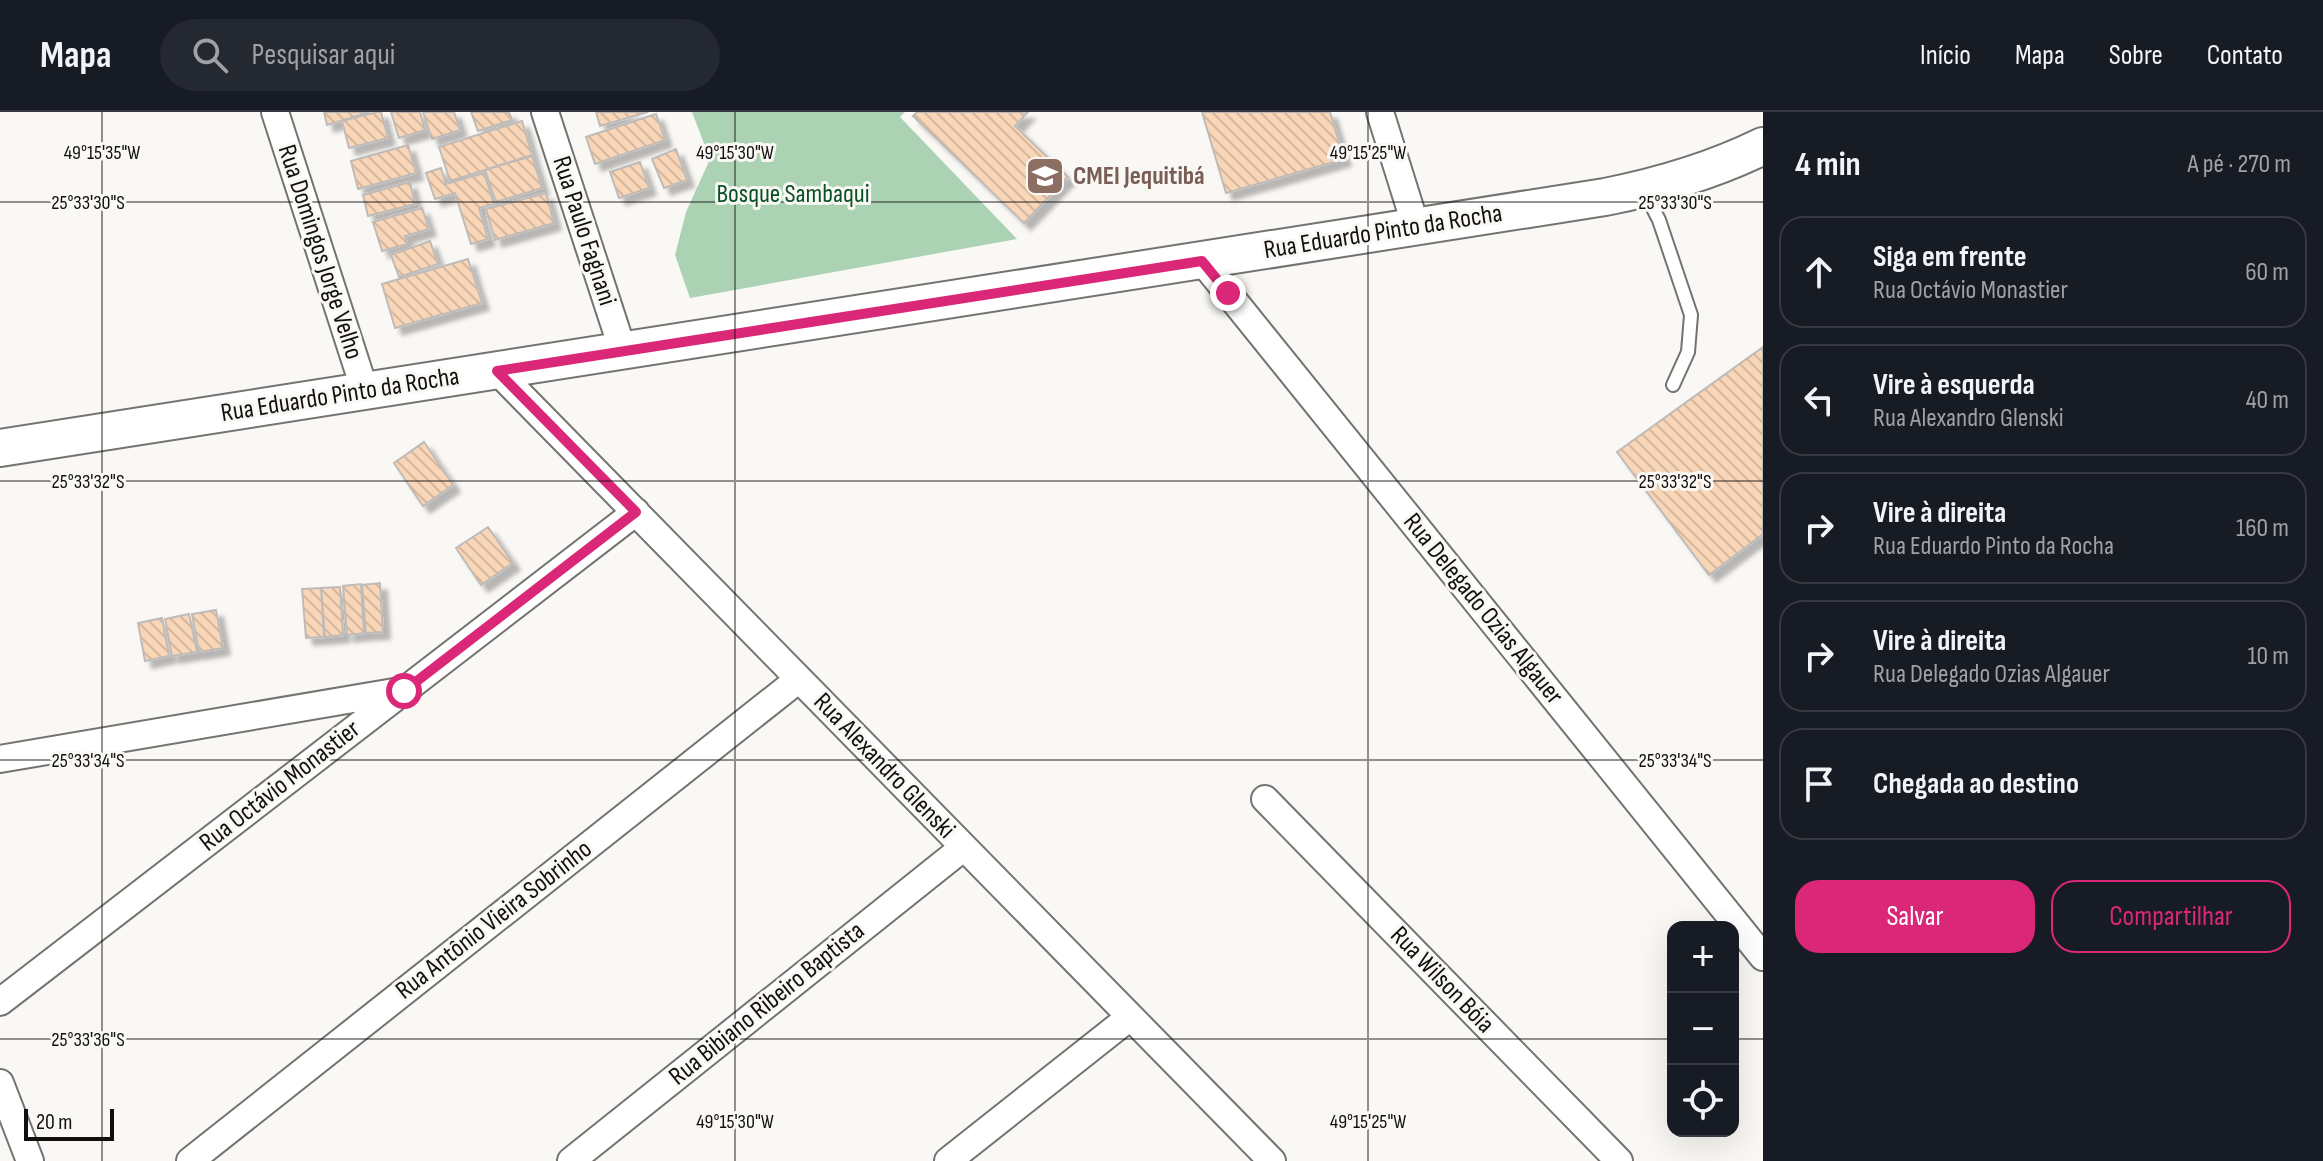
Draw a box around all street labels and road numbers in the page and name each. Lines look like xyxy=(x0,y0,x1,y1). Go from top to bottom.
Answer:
street label: Rua Domingos Jorge Velho xyxy=(271,141,369,363)
street label: Rua Paulo Fagnani xyxy=(545,152,623,310)
street label: Rua Eduardo Pinto da Rocha xyxy=(1262,198,1504,266)
street label: Rua Eduardo Pinto da Rocha xyxy=(219,361,461,429)
street label: Rua Delegado Ozias Algauer xyxy=(1396,507,1570,711)
street label: Rua Alexandro Glenski xyxy=(807,687,961,845)
street label: Rua Octávio Monastier xyxy=(194,713,367,858)
street label: Rua Antônio Vieira Sobrinho xyxy=(390,834,598,1006)
street label: Rua Bibiano Ribeiro Baptista xyxy=(663,916,871,1092)
street label: Rua Wilson Bóia xyxy=(1384,920,1500,1040)

